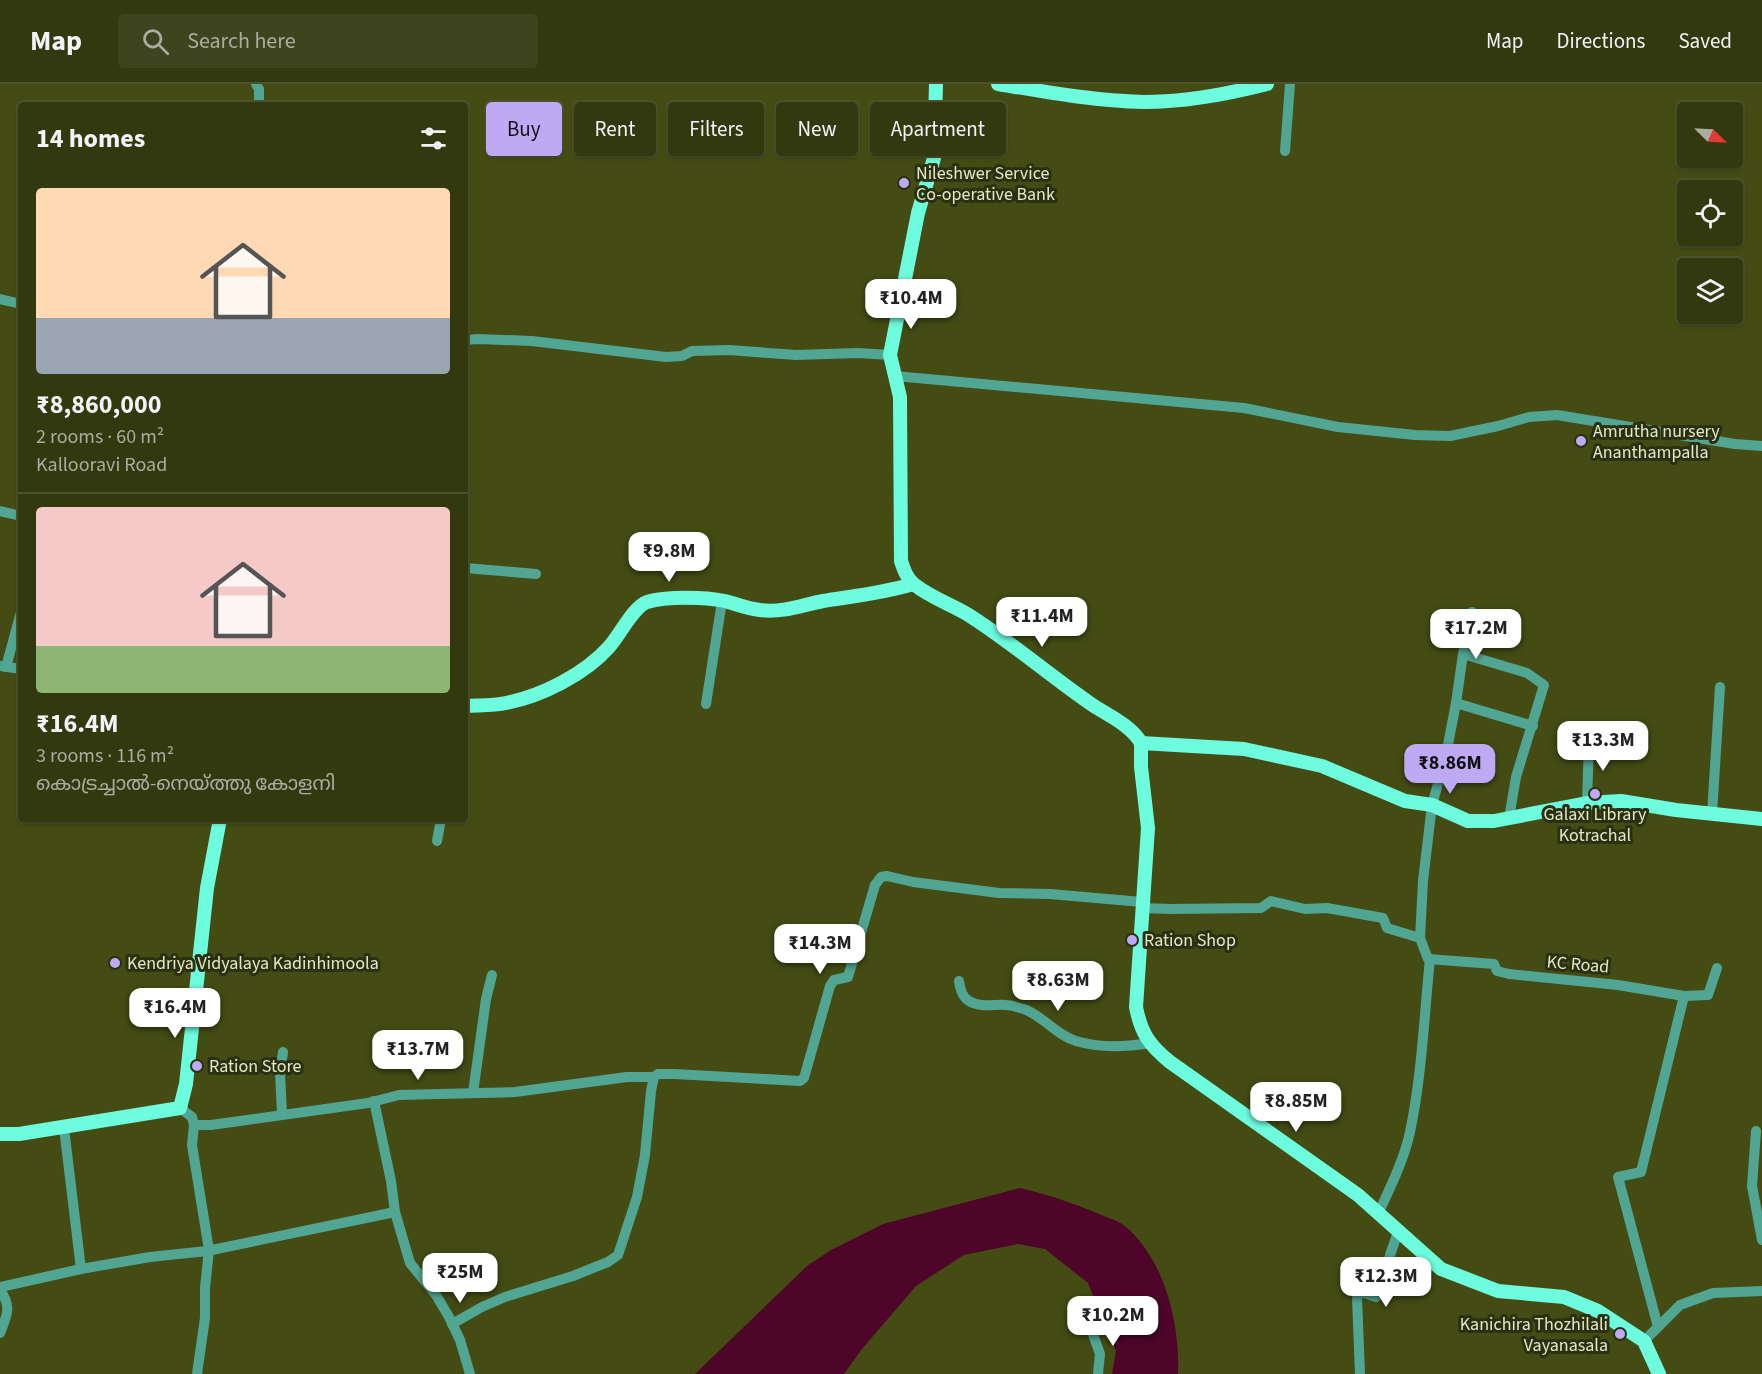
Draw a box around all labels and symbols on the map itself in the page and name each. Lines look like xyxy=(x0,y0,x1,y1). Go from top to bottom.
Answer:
north arrow xyxy=(1677,102,1743,168)
place label: Nileshwer Service Co-operative Bank xyxy=(916,161,1055,207)
marker: Nileshwer Service Co-operative Bank xyxy=(897,176,911,190)
pin: ₹10.4M xyxy=(862,279,960,330)
place label: Amrutha nursery Ananthampalla xyxy=(1593,419,1720,465)
marker: Amrutha nursery Ananthampalla xyxy=(1574,434,1588,448)
pin: ₹9.8M xyxy=(627,532,711,583)
pin: ₹11.4M xyxy=(993,597,1091,648)
pin: ₹17.2M xyxy=(1427,609,1525,660)
pin: ₹13.3M xyxy=(1554,721,1652,772)
pin: ₹8.86M xyxy=(1401,744,1499,795)
marker: Galaxi Library Kotrachal xyxy=(1588,787,1602,801)
place label: Galaxi Library Kotrachal xyxy=(1543,802,1647,848)
pin: ₹14.3M xyxy=(771,924,869,975)
place label: Ration Shop xyxy=(1144,928,1236,953)
marker: Ration Shop xyxy=(1125,933,1139,947)
street label: KC Road xyxy=(1546,949,1610,980)
place label: Kendriya Vidyalaya Kadinhimoola xyxy=(127,951,379,976)
marker: Kendriya Vidyalaya Kadinhimoola xyxy=(108,956,122,970)
pin: ₹8.63M xyxy=(1009,961,1107,1012)
pin: ₹16.4M xyxy=(126,988,224,1039)
pin: ₹13.7M xyxy=(369,1030,467,1081)
place label: Ration Store xyxy=(209,1054,302,1079)
marker: Ration Store xyxy=(190,1059,204,1073)
pin: ₹8.85M xyxy=(1247,1082,1345,1133)
pin: ₹25M xyxy=(424,1253,496,1304)
pin: ₹12.3M xyxy=(1337,1257,1435,1308)
pin: ₹10.2M xyxy=(1064,1296,1162,1347)
place label: Kanichira Thozhilali Vayanasala xyxy=(1460,1312,1608,1358)
marker: Kanichira Thozhilali Vayanasala xyxy=(1613,1327,1627,1341)

